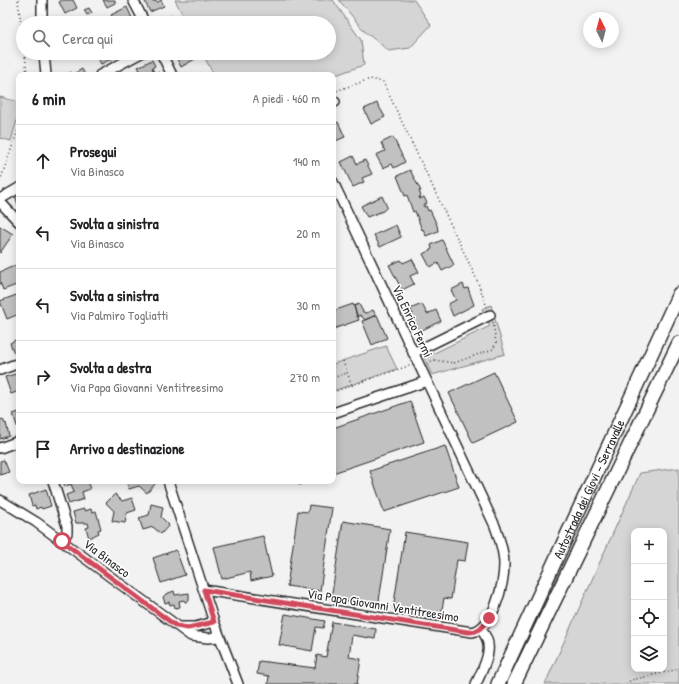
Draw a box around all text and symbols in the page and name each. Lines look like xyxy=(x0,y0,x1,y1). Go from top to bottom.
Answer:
north arrow xyxy=(583,12,619,48)
search box xyxy=(16,16,336,60)
icon: search xyxy=(30,27,52,49)
text: Cerca qui xyxy=(62,28,113,49)
text: 6 min xyxy=(32,87,66,110)
text: A piedi · 460 m xyxy=(253,89,320,107)
text: Prosegui xyxy=(70,141,117,162)
icon: ahead xyxy=(32,150,54,172)
text: 140 m xyxy=(293,152,320,170)
text: Via Binasco xyxy=(70,162,124,180)
text: Svolta a sinistra xyxy=(70,213,159,234)
icon: left xyxy=(32,222,54,244)
text: 20 m xyxy=(296,224,320,242)
text: Via Binasco xyxy=(70,234,124,252)
street label: Via Enrico Fermi xyxy=(388,282,438,360)
text: Svolta a sinistra xyxy=(70,285,159,306)
icon: left xyxy=(32,294,54,316)
text: 30 m xyxy=(297,296,320,314)
text: Via Palmiro Togliatti xyxy=(70,306,169,324)
text: Svolta a destra xyxy=(70,357,151,378)
icon: right xyxy=(32,366,54,388)
text: 270 m xyxy=(290,368,320,386)
text: Via Papa Giovanni Ventitreesimo xyxy=(70,378,223,396)
street label: Autostrada dei Giovi - Serravalle xyxy=(548,416,629,561)
icon: arrive xyxy=(32,438,54,460)
text: Arrivo a destinazione xyxy=(70,438,184,459)
map controls xyxy=(631,528,667,672)
button: + xyxy=(631,528,667,564)
route start xyxy=(53,532,71,550)
street label: Via Binasco xyxy=(80,535,134,581)
button: − xyxy=(631,564,667,600)
street label: Via Papa Giovanni Ventitreesimo xyxy=(306,584,460,626)
button: locate xyxy=(631,600,667,636)
route end xyxy=(480,609,498,627)
button: layers xyxy=(631,636,667,672)

